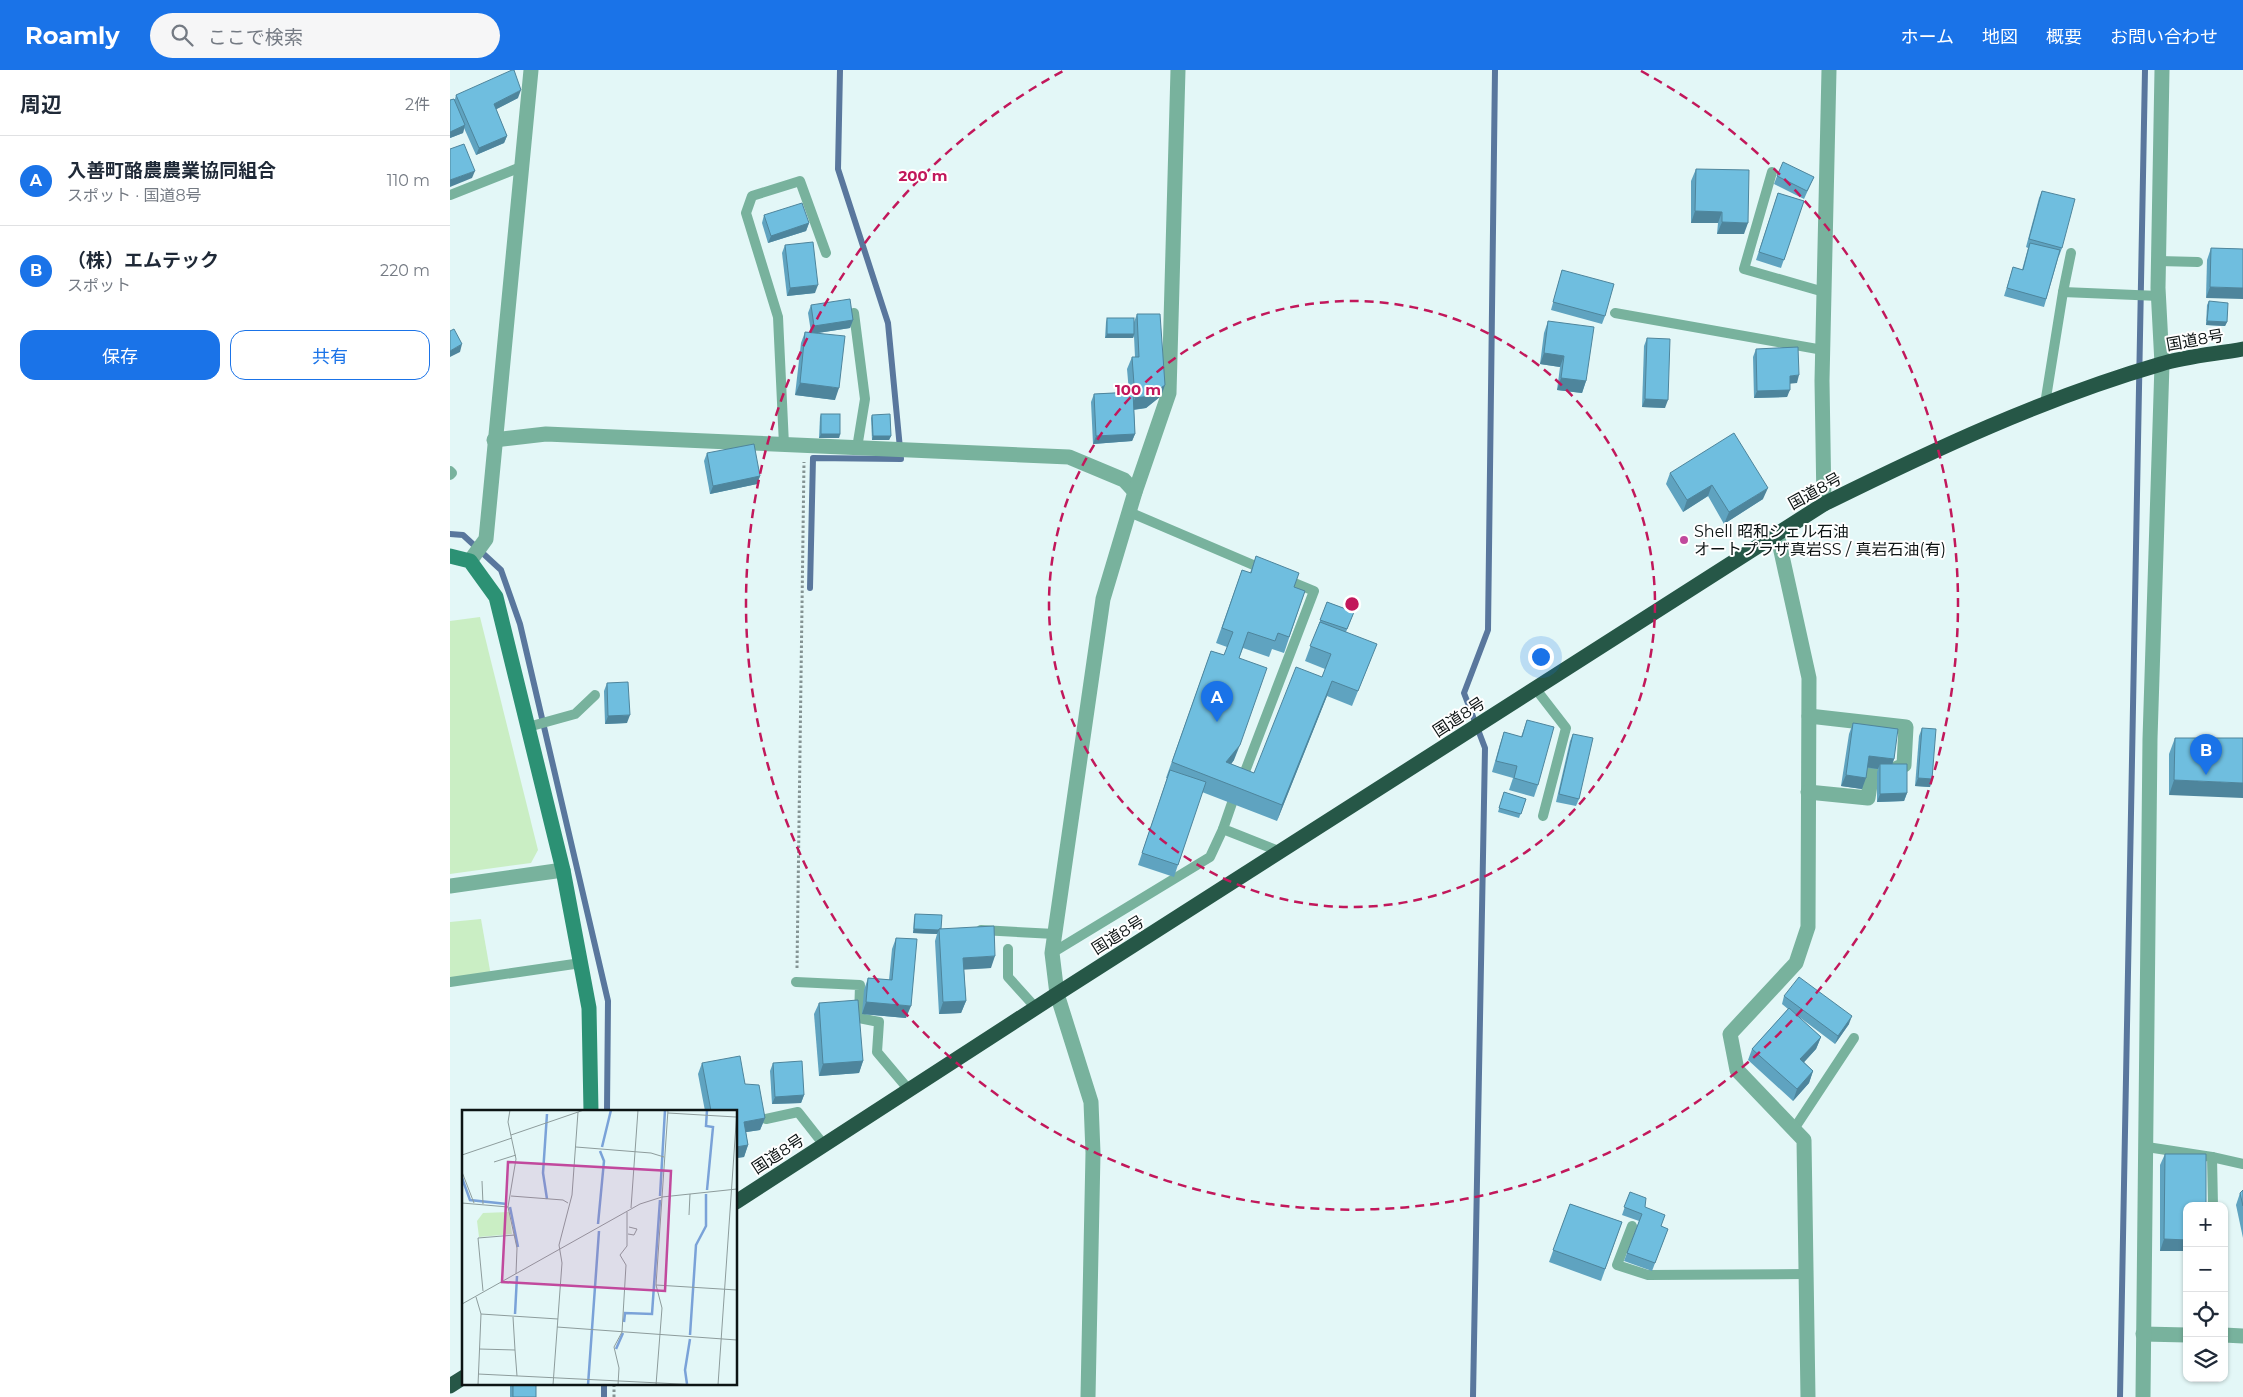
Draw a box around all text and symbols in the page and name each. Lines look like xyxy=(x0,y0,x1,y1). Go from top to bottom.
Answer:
search box xyxy=(150,13,500,58)
text: Roamly xyxy=(25,21,120,50)
icon: search xyxy=(168,21,196,49)
text: ここで検索 xyxy=(208,26,303,49)
text: ホーム xyxy=(1901,26,1954,48)
text: 地図 xyxy=(1982,26,2018,48)
text: 概要 xyxy=(2046,26,2082,48)
text: お問い合わせ xyxy=(2110,26,2218,48)
text: 周辺 xyxy=(20,92,62,117)
text: 2件 xyxy=(405,95,430,114)
text: 入善町酪農農業協同組合 xyxy=(67,159,276,182)
text: 200 m xyxy=(898,166,948,185)
text: A xyxy=(30,171,42,190)
text: 110 m xyxy=(387,171,430,190)
text: スポット · 国道8号 xyxy=(67,186,202,205)
text: （株）エムテック xyxy=(67,249,219,272)
text: B xyxy=(30,261,42,280)
text: 220 m xyxy=(380,261,430,280)
text: スポット xyxy=(67,276,131,295)
street label: 国道8号 xyxy=(2165,326,2225,354)
button: 保存 xyxy=(20,330,220,380)
button: 共有 xyxy=(230,330,430,380)
text: 100 m xyxy=(1115,380,1161,399)
street label: 国道8号 xyxy=(1785,469,1845,513)
place label: Shell 昭和シェル石油 オートプラザ真岩SS / 真岩石油(有) xyxy=(1694,522,1946,559)
marker: Shell 昭和シェル石油 オートプラザ真岩SS / 真岩石油(有) xyxy=(1678,534,1690,546)
centre of rings xyxy=(1343,595,1361,613)
your location xyxy=(1528,644,1554,670)
pin: A xyxy=(1201,681,1233,722)
street label: 国道8号 xyxy=(1429,693,1489,741)
pin: B xyxy=(2190,734,2222,775)
street label: 国道8号 xyxy=(1088,912,1148,958)
inset map xyxy=(462,1110,738,1384)
street label: 国道8号 xyxy=(748,1130,808,1178)
map controls xyxy=(2183,1202,2228,1382)
button: + xyxy=(2183,1202,2228,1247)
button: − xyxy=(2183,1247,2228,1292)
button: locate xyxy=(2183,1292,2228,1337)
button: layers xyxy=(2183,1337,2228,1382)

